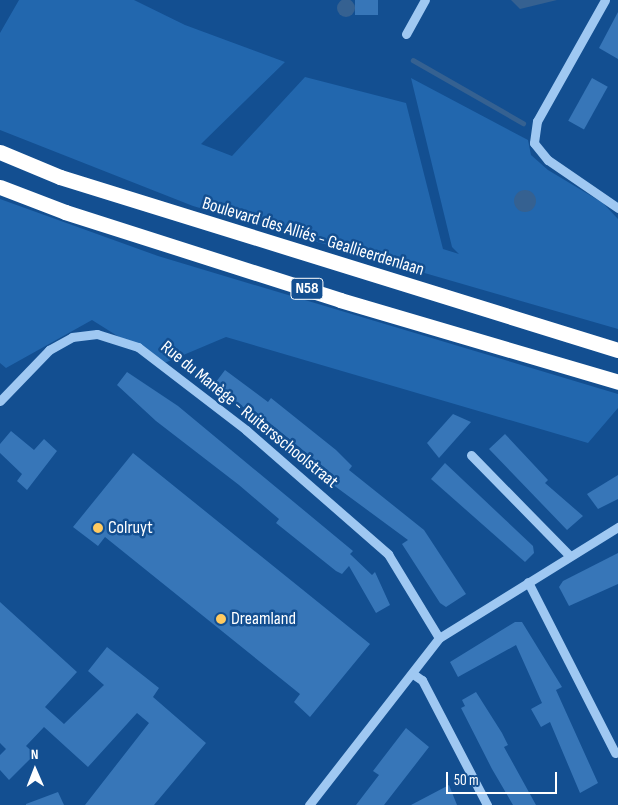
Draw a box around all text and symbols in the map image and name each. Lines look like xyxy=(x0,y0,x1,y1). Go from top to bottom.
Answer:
street label: Boulevard des Alliés - Geallieerdenlaan xyxy=(199,193,427,281)
road number: N58 xyxy=(290,276,324,302)
street label: Rue du Manège - Ruitersschoolstraat xyxy=(156,337,342,493)
place label: Colruyt xyxy=(108,517,153,539)
marker: Colruyt xyxy=(92,522,104,534)
place label: Dreamland xyxy=(231,608,296,630)
marker: Dreamland xyxy=(215,613,227,625)
north arrow xyxy=(10,745,60,795)
text: N xyxy=(31,746,39,763)
scale bar xyxy=(448,762,559,794)
text: 50 m xyxy=(454,771,479,790)

